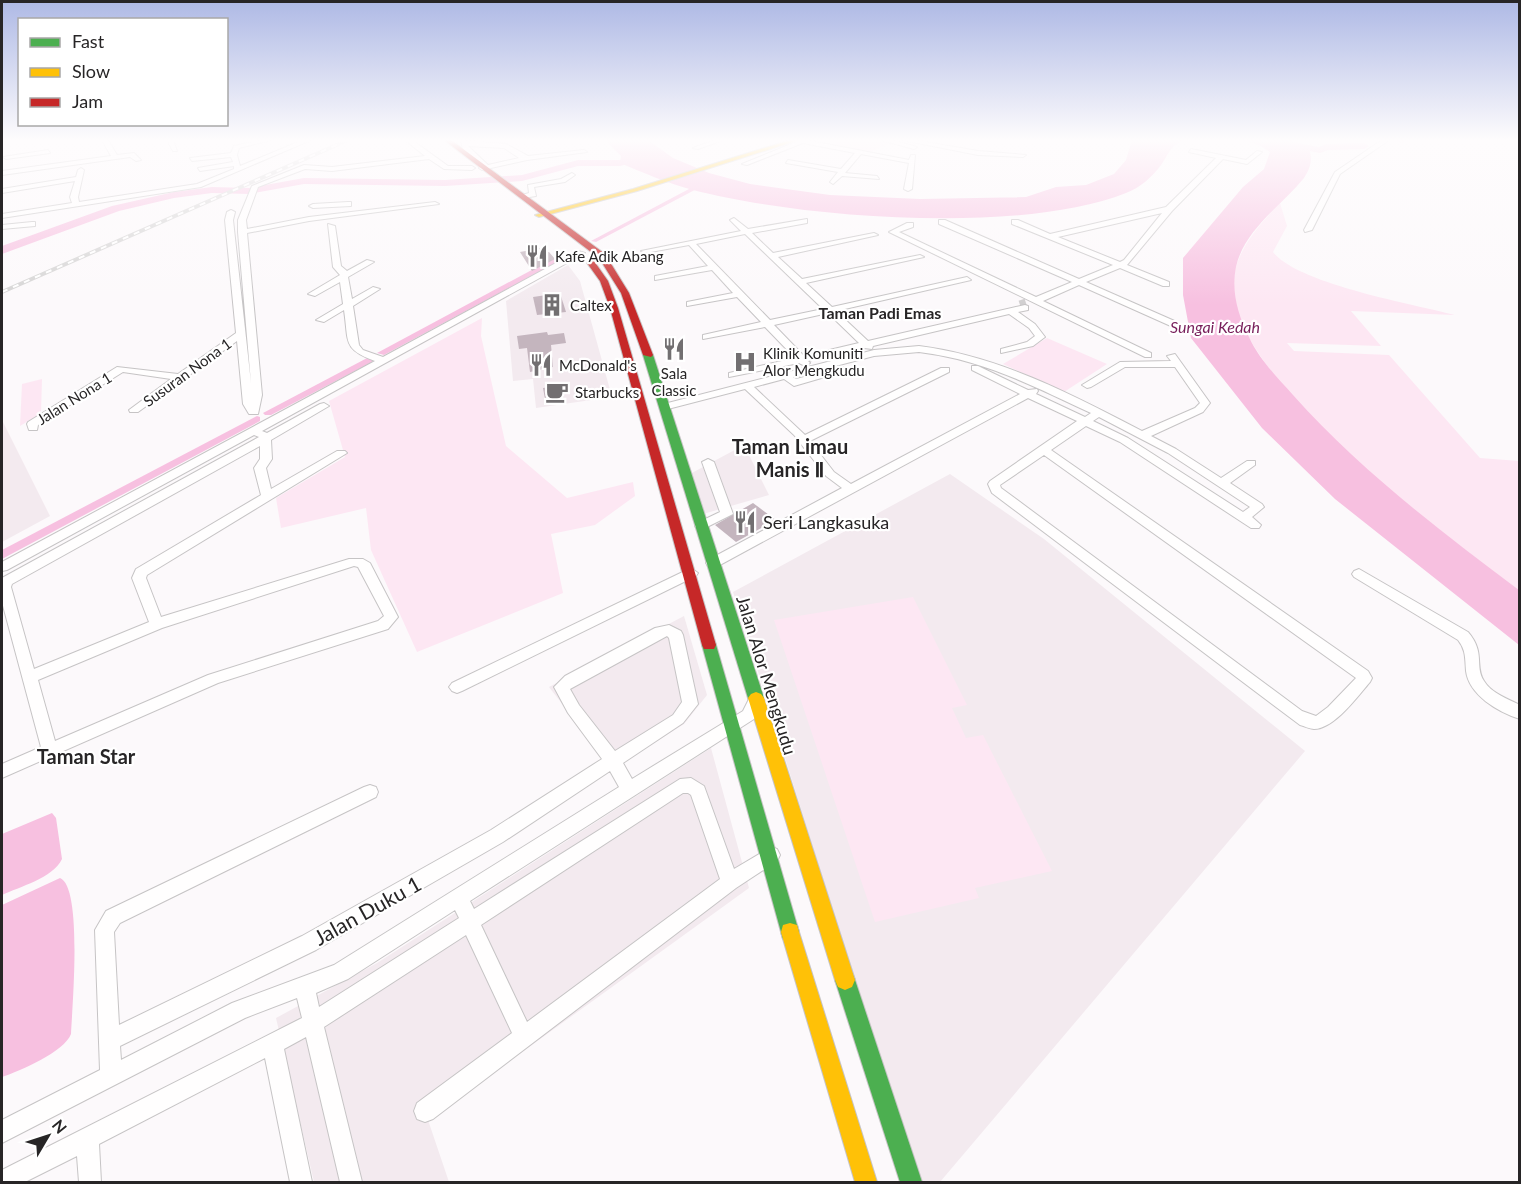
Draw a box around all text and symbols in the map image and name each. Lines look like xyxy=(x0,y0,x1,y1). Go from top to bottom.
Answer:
legend xyxy=(18,18,228,126)
text: Fast xyxy=(72,30,105,52)
text: Slow xyxy=(72,60,110,82)
text: Jam xyxy=(72,90,103,112)
restaurant icon: Kafe Adik Abang xyxy=(524,243,550,269)
place label: Kafe Adik Abang xyxy=(555,247,664,265)
building icon: Caltex xyxy=(539,292,565,318)
place label: Caltex xyxy=(570,296,612,314)
district label: Taman Padi Emas xyxy=(819,303,941,322)
water label: Sungai Kedah xyxy=(1170,317,1260,336)
street label: Susuran Nona 1 xyxy=(140,334,234,410)
restaurant icon: Sala Classic xyxy=(661,336,687,362)
place label: Klinik Komuniti Alor Mengkudu xyxy=(763,344,865,379)
hospital icon: Klinik Komuniti Alor Mengkudu xyxy=(732,349,758,375)
restaurant icon: McDonald's xyxy=(528,352,554,378)
place label: McDonald's xyxy=(559,356,637,374)
place label: Sala Classic xyxy=(652,364,696,399)
street label: Jalan Nona 1 xyxy=(33,368,115,428)
cafe icon: Starbucks xyxy=(544,379,570,405)
place label: Starbucks xyxy=(575,383,639,401)
district label: Taman Limau Manis Ⅱ xyxy=(732,434,848,481)
restaurant icon: Seri Langkasuka xyxy=(732,509,758,535)
place label: Seri Langkasuka xyxy=(763,511,889,533)
street label: Jalan Alor Mengkudu xyxy=(732,593,802,757)
district label: Taman Star xyxy=(37,744,136,768)
street label: Jalan Duku 1 xyxy=(309,870,425,950)
north arrow xyxy=(18,1106,78,1166)
text: N xyxy=(49,1115,71,1137)

